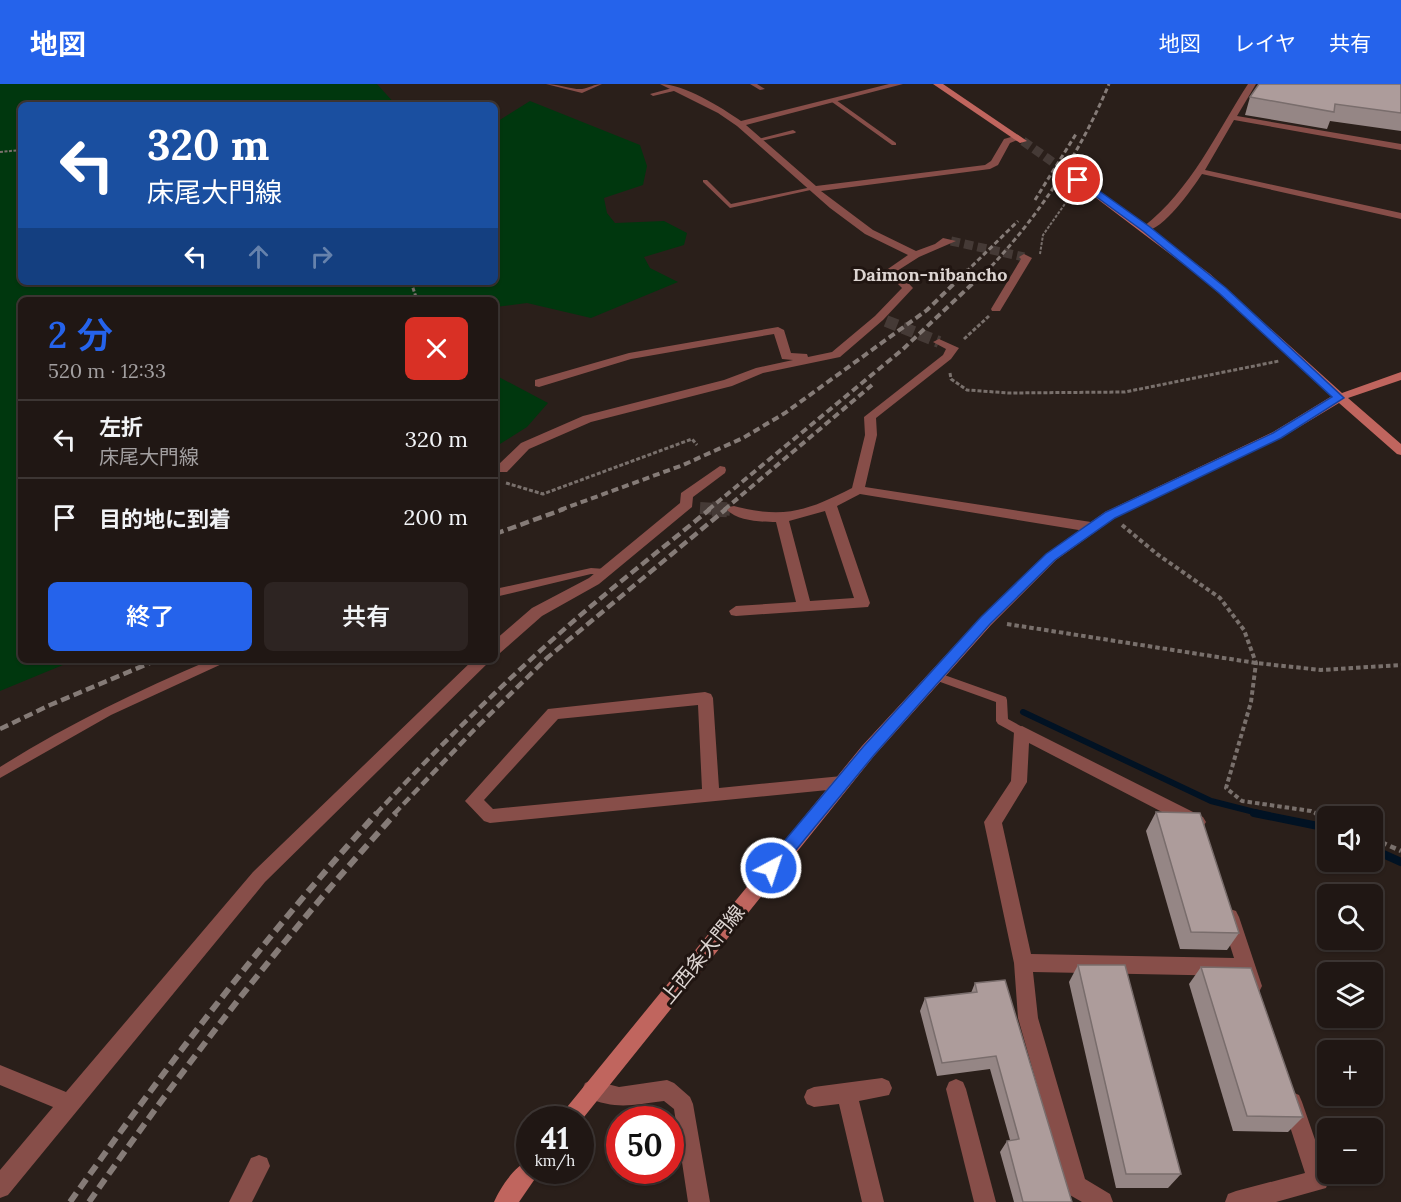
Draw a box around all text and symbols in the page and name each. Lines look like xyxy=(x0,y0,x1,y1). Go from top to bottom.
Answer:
text: 地図 xyxy=(30,26,86,62)
text: 地図 xyxy=(1159,30,1201,57)
text: レイヤ xyxy=(1234,30,1296,57)
text: 共有 xyxy=(1329,30,1371,57)
text: 320 m xyxy=(147,118,269,172)
icon: left xyxy=(48,126,126,204)
pin xyxy=(1052,154,1103,205)
icon: arrive xyxy=(1061,163,1094,196)
text: 床尾大門線 xyxy=(147,175,282,209)
icon: left xyxy=(179,240,212,273)
icon: ahead xyxy=(242,240,275,273)
icon: right xyxy=(305,240,338,273)
district label: Daimon-nibancho xyxy=(853,263,1007,286)
text: 2 分 xyxy=(48,312,113,358)
button: close xyxy=(405,317,468,380)
text: 520 m · 12:33 xyxy=(48,358,166,383)
text: 左折 xyxy=(99,413,143,441)
icon: left xyxy=(48,423,81,456)
text: 320 m xyxy=(405,425,468,453)
text: 床尾大門線 xyxy=(99,444,199,469)
icon: arrive xyxy=(48,501,81,534)
text: 200 m xyxy=(403,503,468,531)
text: 目的地に到着 xyxy=(99,505,231,533)
button: 終了 xyxy=(48,582,252,651)
button: 共有 xyxy=(264,582,468,651)
map controls xyxy=(1317,806,1383,1184)
button: sound xyxy=(1317,806,1383,872)
position arrow xyxy=(739,836,803,900)
button: search xyxy=(1317,884,1383,950)
street label: 上西条大門線 xyxy=(655,900,749,1008)
button: layers xyxy=(1317,962,1383,1028)
button: + xyxy=(1317,1040,1383,1106)
speed limit sign: 50 xyxy=(606,1106,684,1184)
button: − xyxy=(1317,1118,1383,1184)
text: 41 xyxy=(541,1119,569,1157)
text: km/h xyxy=(535,1151,575,1170)

